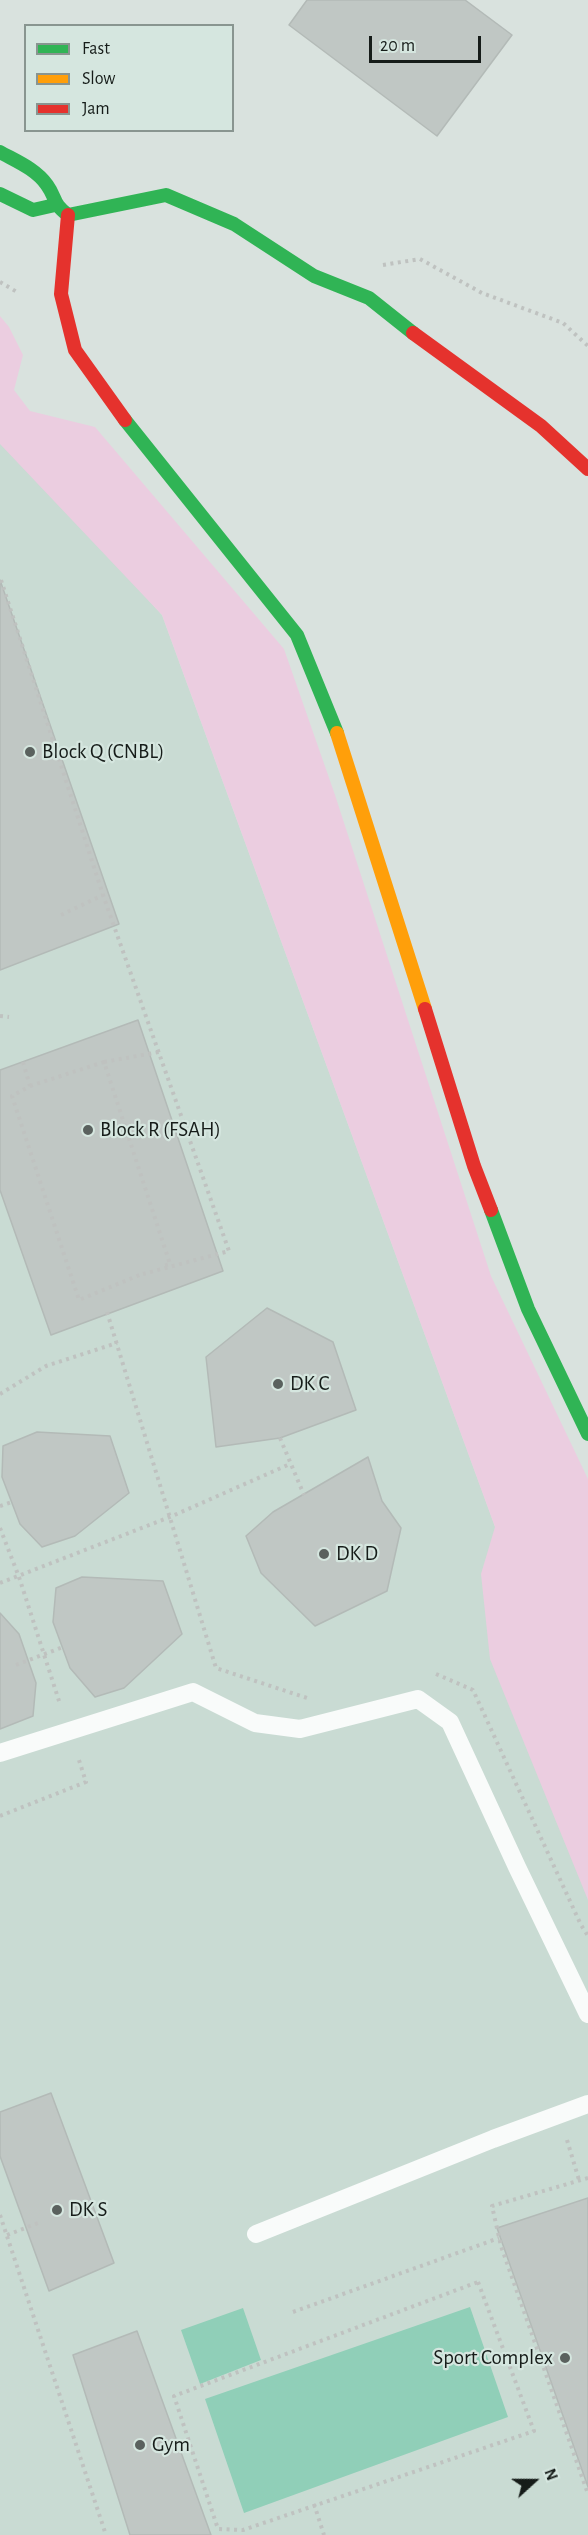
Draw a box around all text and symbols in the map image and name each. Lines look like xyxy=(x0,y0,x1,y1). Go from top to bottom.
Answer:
legend xyxy=(24,24,234,132)
scale bar xyxy=(372,24,484,62)
text: 20 m xyxy=(380,37,415,55)
text: Fast xyxy=(82,40,110,58)
text: Slow xyxy=(82,70,115,88)
text: Jam xyxy=(82,100,110,118)
place label: Block Q (CNBL) xyxy=(42,739,165,765)
marker: Block Q (CNBL) xyxy=(23,745,37,759)
place label: Block R (FSAH) xyxy=(100,1117,221,1143)
marker: Block R (FSAH) xyxy=(81,1123,95,1137)
place label: DK C xyxy=(290,1371,329,1397)
marker: DK C xyxy=(271,1377,285,1391)
place label: DK D xyxy=(336,1541,378,1567)
marker: DK D xyxy=(317,1547,331,1561)
place label: DK S xyxy=(69,2197,107,2223)
marker: DK S xyxy=(50,2203,64,2217)
place label: Sport Complex xyxy=(433,2345,553,2371)
marker: Sport Complex xyxy=(558,2351,572,2365)
place label: Gym xyxy=(152,2432,190,2458)
marker: Gym xyxy=(133,2438,147,2452)
north arrow xyxy=(504,2451,564,2511)
text: N xyxy=(541,2466,560,2483)

